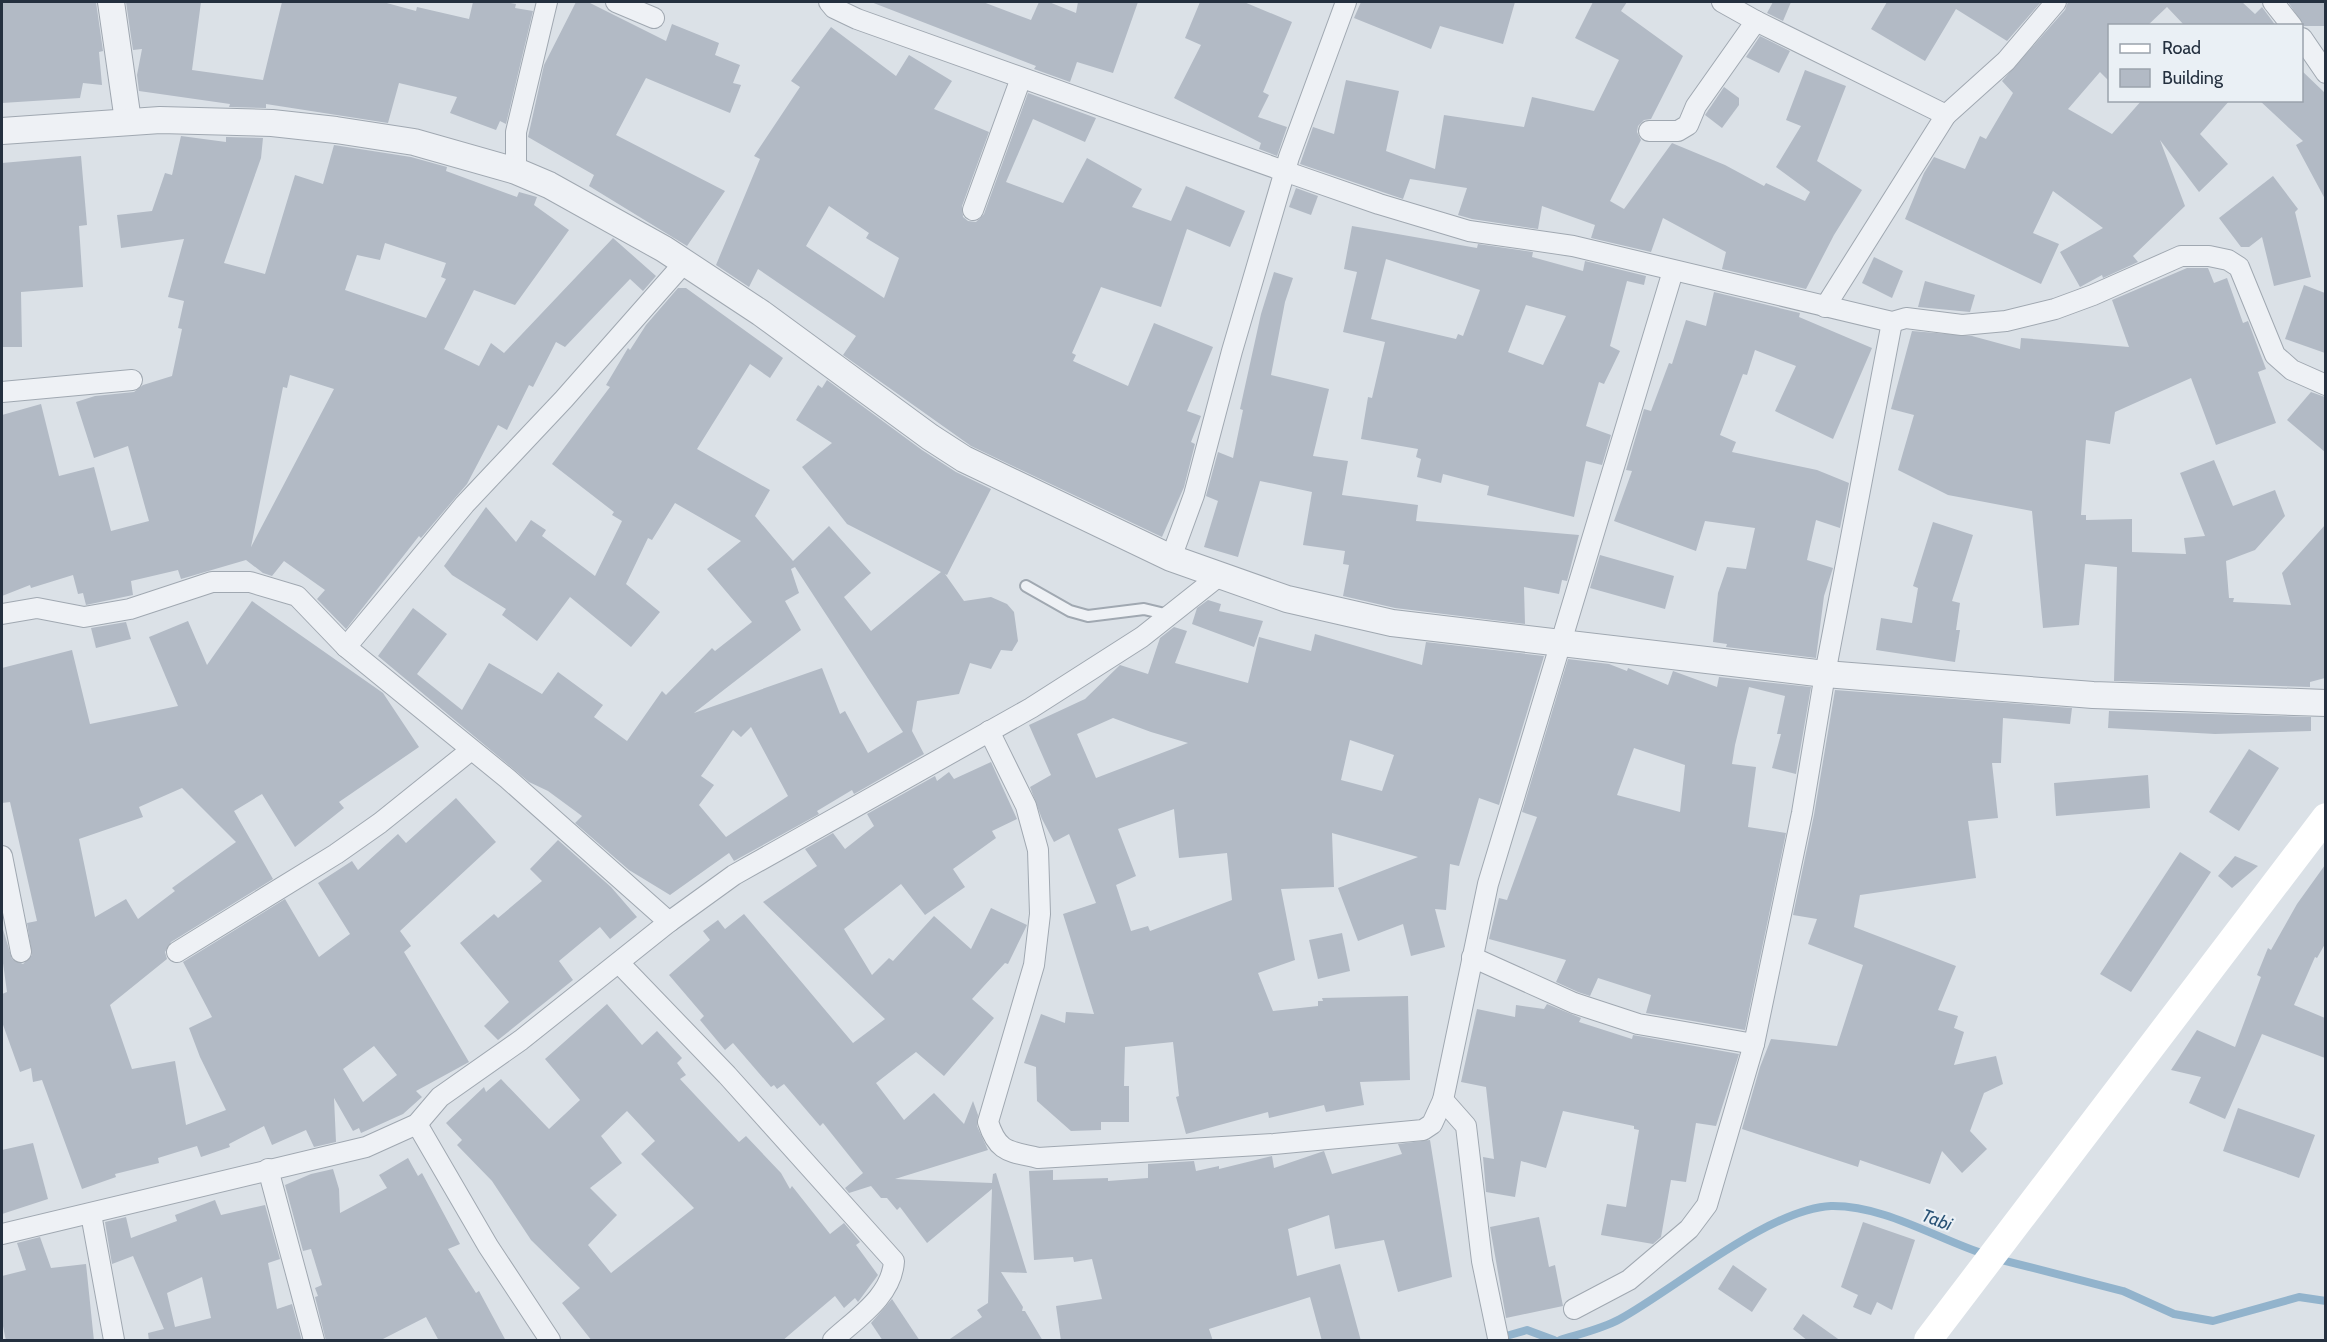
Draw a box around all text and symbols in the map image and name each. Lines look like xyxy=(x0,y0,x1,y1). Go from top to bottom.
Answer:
legend xyxy=(2108,24,2303,102)
text: Road xyxy=(2162,37,2201,59)
text: Building xyxy=(2162,67,2224,89)
water label: Tabi xyxy=(1919,1204,1956,1236)

